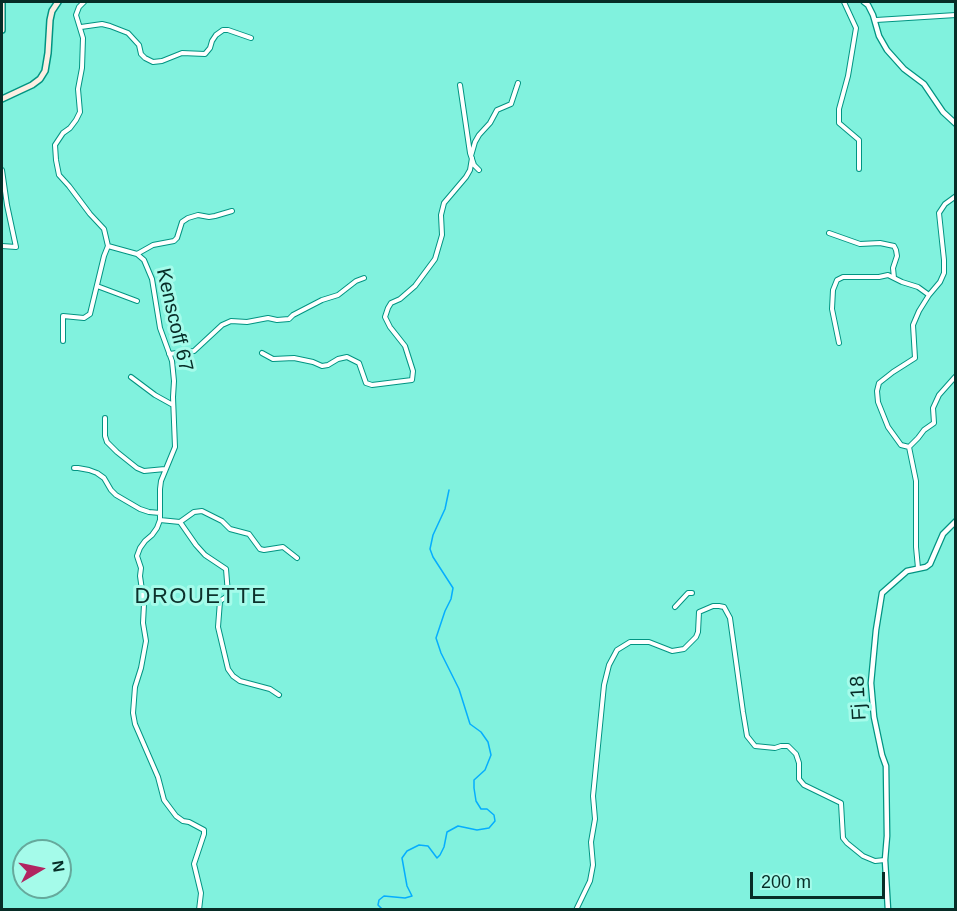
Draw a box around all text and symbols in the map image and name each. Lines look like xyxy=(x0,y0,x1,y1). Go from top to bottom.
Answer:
street label: Kenscoff 67 xyxy=(150,266,198,374)
district label: DROUETTE xyxy=(134,584,268,610)
street label: Fj 18 xyxy=(846,675,872,721)
north arrow xyxy=(12,839,72,899)
text: N xyxy=(49,859,68,873)
scale bar xyxy=(753,860,888,898)
text: 200 m xyxy=(761,872,811,892)

